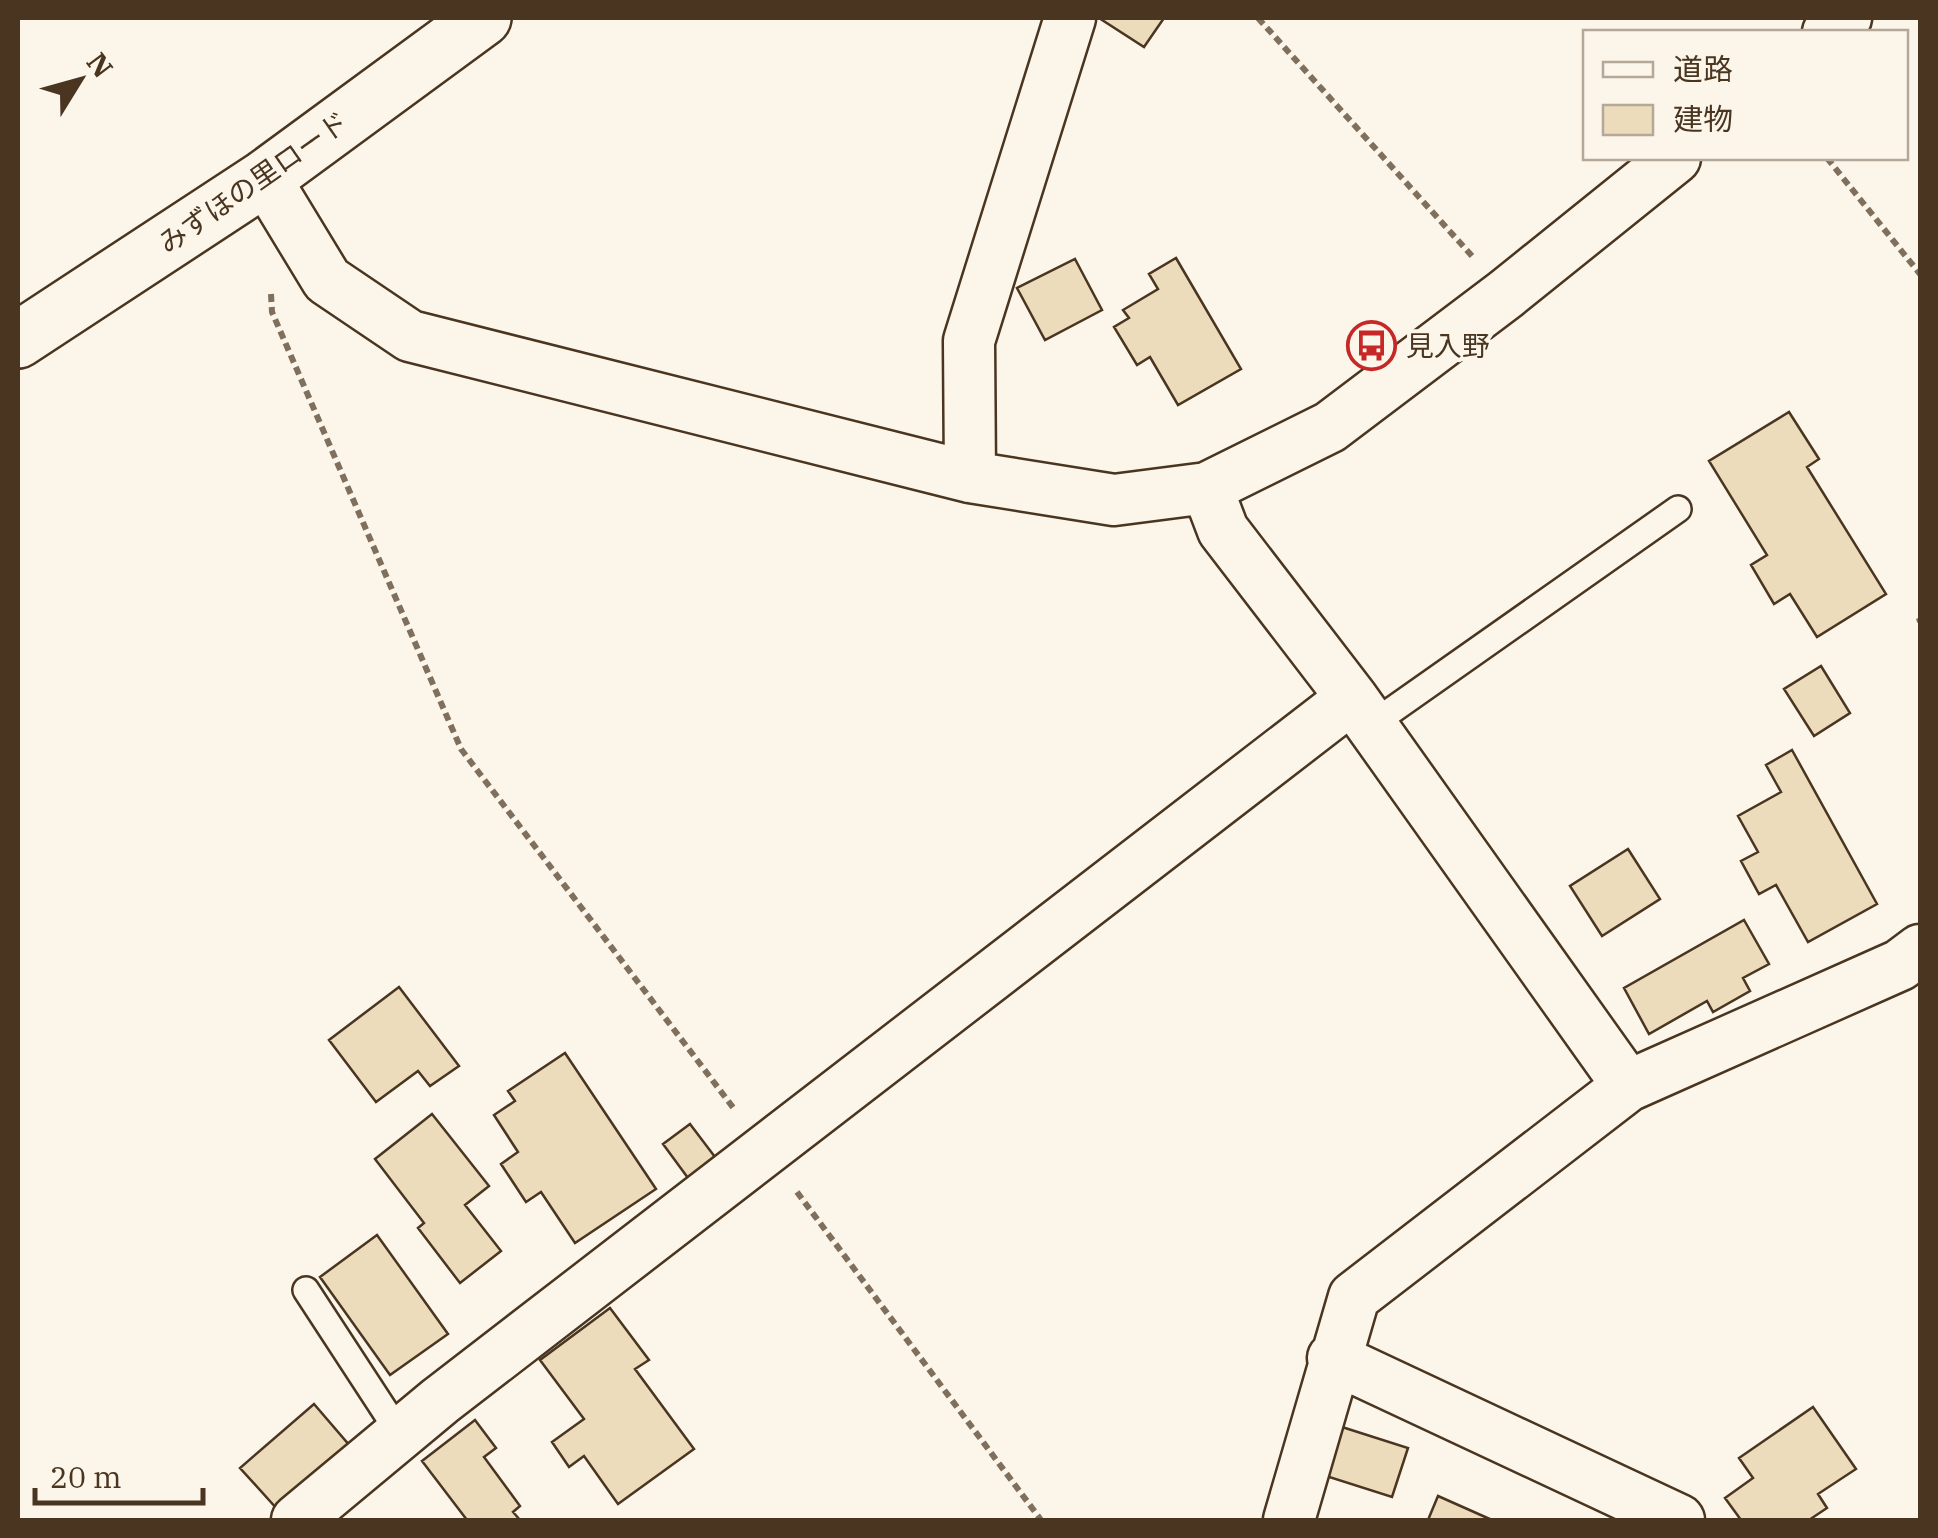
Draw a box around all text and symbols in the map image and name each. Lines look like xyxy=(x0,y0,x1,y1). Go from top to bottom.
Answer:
north arrow xyxy=(30,30,130,130)
legend xyxy=(1583,30,1908,160)
text: N xyxy=(79,45,122,85)
text: 道路 xyxy=(1673,49,1733,88)
text: 建物 xyxy=(1673,99,1733,138)
street label: みずほの里ロード xyxy=(151,103,355,261)
bus stop icon: 見入野 xyxy=(1345,319,1397,371)
place label: 見入野 xyxy=(1406,327,1490,364)
scale bar xyxy=(35,1443,202,1505)
text: 20 m xyxy=(50,1457,122,1496)

